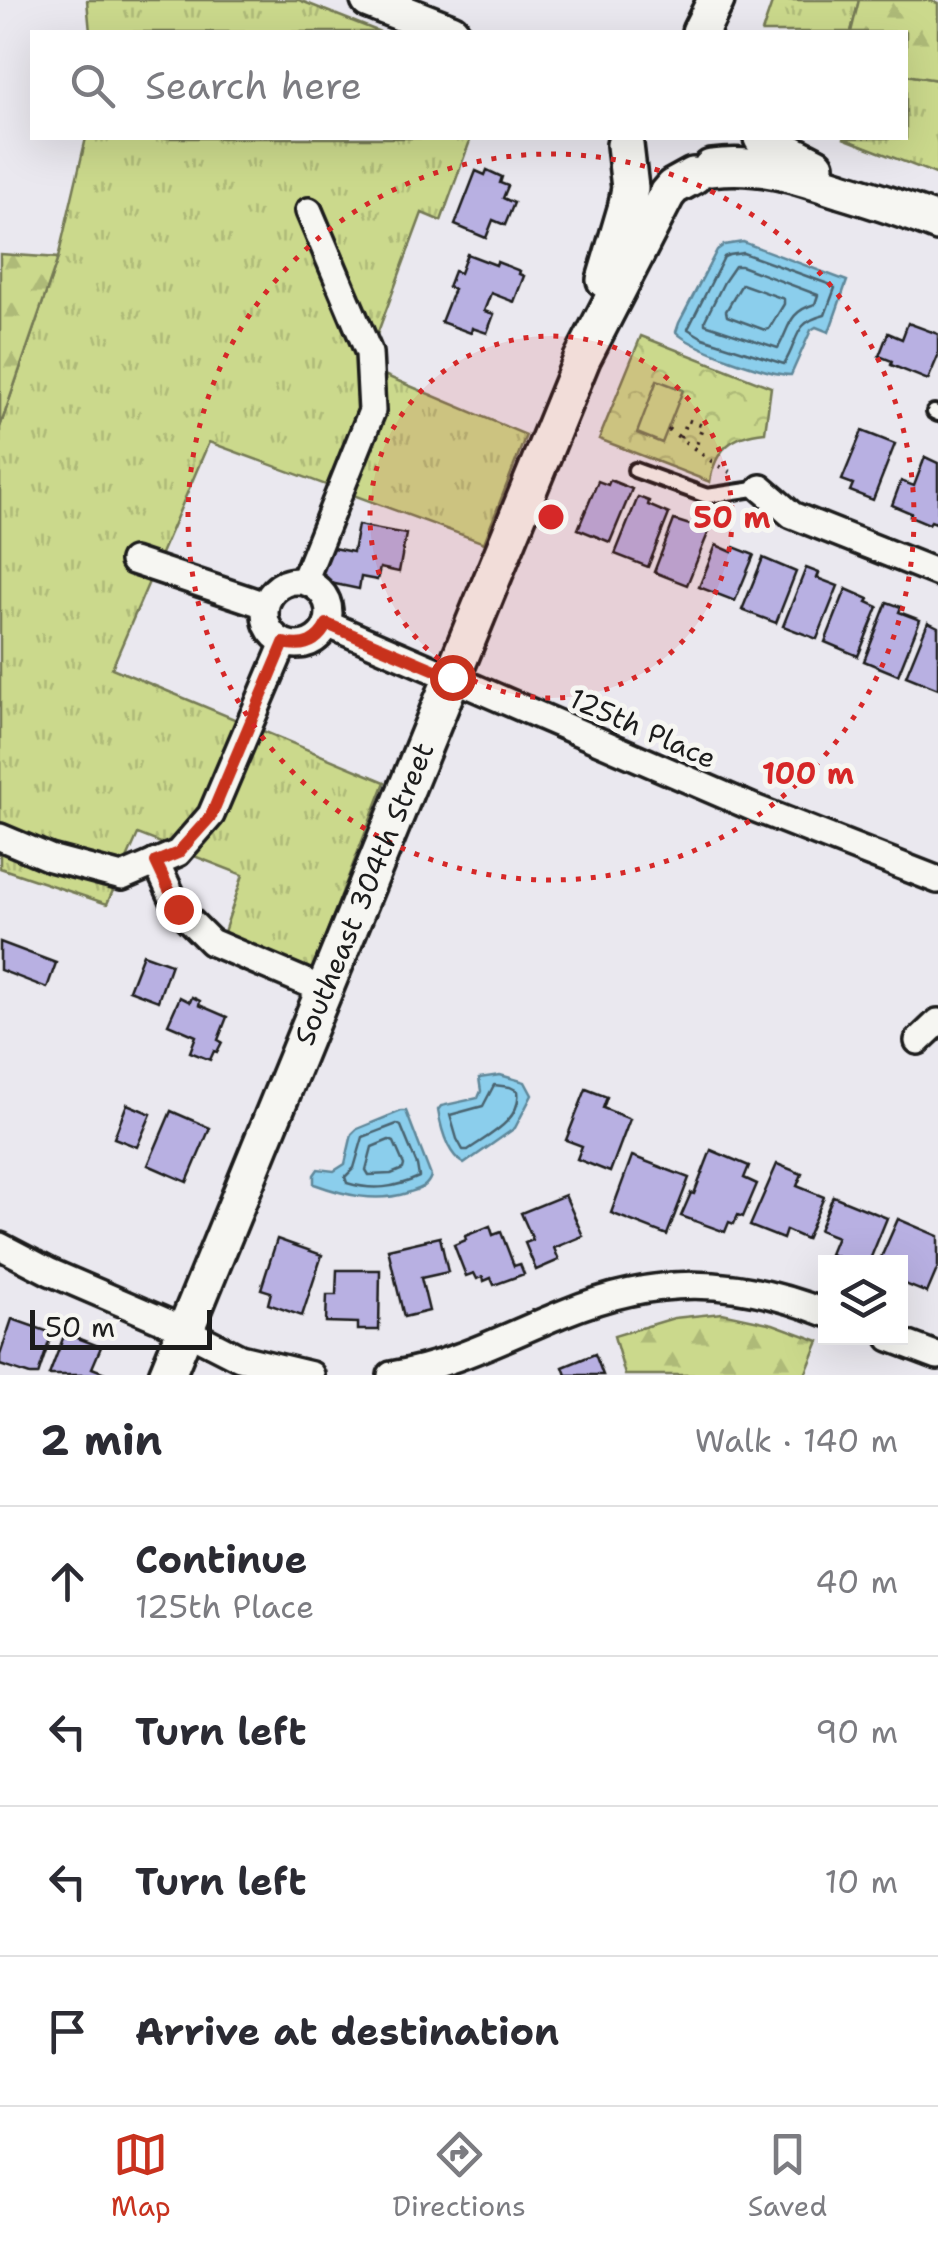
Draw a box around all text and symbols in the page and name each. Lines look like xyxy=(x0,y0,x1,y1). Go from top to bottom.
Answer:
search box xyxy=(30,30,908,140)
icon: search xyxy=(65,58,120,113)
text: Search here xyxy=(145,60,362,111)
text: 50 m xyxy=(693,497,771,538)
centre of rings xyxy=(533,499,569,535)
route start xyxy=(430,655,476,701)
street label: 125th Place xyxy=(564,679,722,777)
street label: Southeast 304th Street xyxy=(285,737,442,1051)
text: 100 m xyxy=(762,753,854,794)
route end xyxy=(156,887,202,933)
map controls xyxy=(818,1255,908,1345)
button: layers xyxy=(818,1255,908,1345)
scale bar xyxy=(30,1305,212,1350)
text: 50 m xyxy=(45,1308,115,1346)
text: 2 min xyxy=(40,1412,162,1468)
text: Walk · 140 m xyxy=(695,1419,898,1462)
text: Continue xyxy=(135,1534,307,1585)
icon: ahead xyxy=(40,1554,95,1609)
text: 40 m xyxy=(815,1560,898,1603)
text: 125th Place xyxy=(135,1585,314,1628)
icon: left xyxy=(40,1704,95,1759)
text: Turn left xyxy=(135,1706,307,1757)
text: 90 m xyxy=(815,1710,898,1753)
icon: left xyxy=(40,1854,95,1909)
text: Turn left xyxy=(135,1856,307,1907)
text: 10 m xyxy=(825,1860,898,1903)
icon: arrive xyxy=(40,2004,95,2059)
text: Arrive at destination xyxy=(135,2006,559,2057)
tab: Map xyxy=(111,2127,171,2225)
tab: Directions xyxy=(392,2127,526,2225)
tab: Saved xyxy=(748,2127,827,2225)

